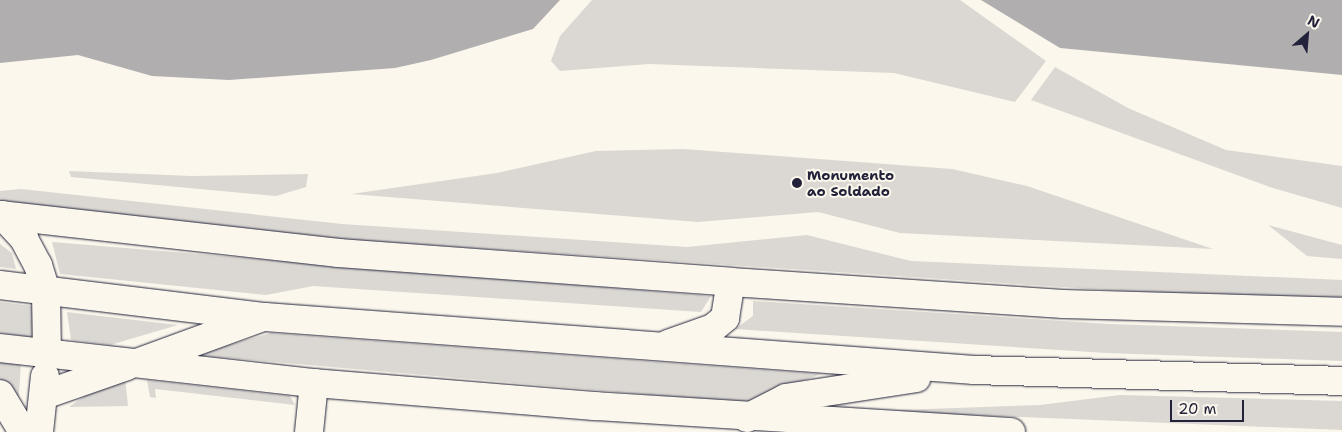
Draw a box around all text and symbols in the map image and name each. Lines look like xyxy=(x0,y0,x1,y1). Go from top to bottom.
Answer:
north arrow xyxy=(1282,10,1332,60)
text: N xyxy=(1305,11,1323,32)
place label: Monumento ao Soldado xyxy=(807,167,894,200)
marker: Monumento ao Soldado xyxy=(791,177,803,189)
scale bar xyxy=(1172,390,1246,422)
text: 20 m xyxy=(1178,399,1217,419)

